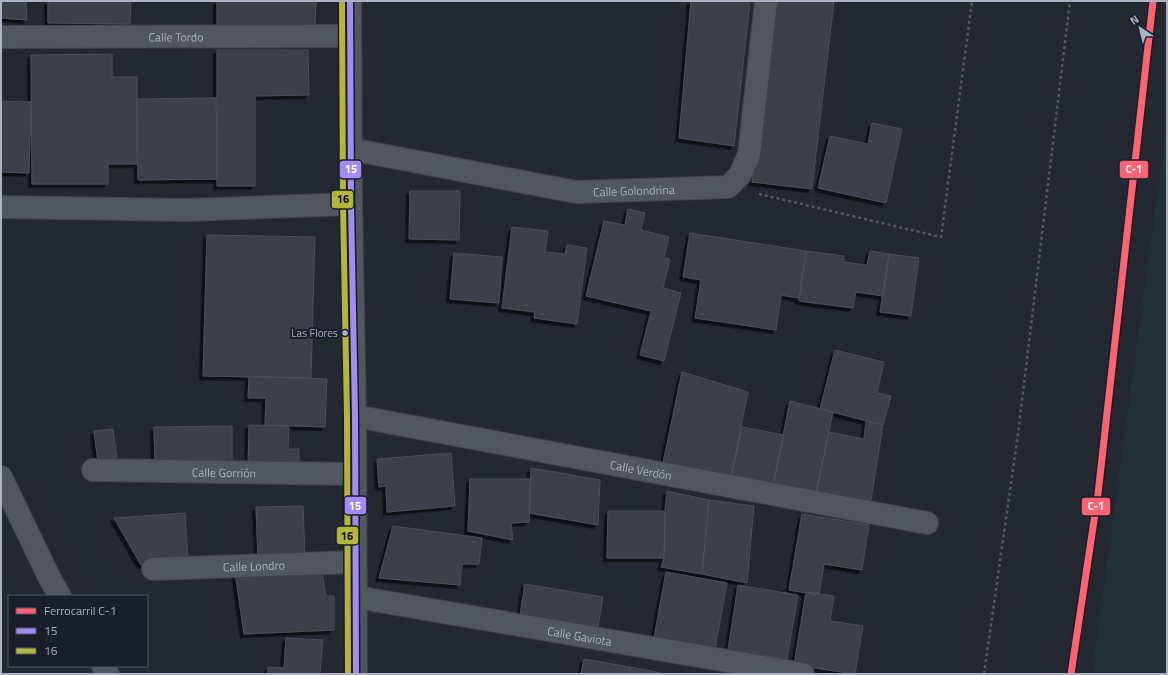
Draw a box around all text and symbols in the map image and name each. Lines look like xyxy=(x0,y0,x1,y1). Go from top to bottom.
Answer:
north arrow xyxy=(1120,8,1160,48)
text: N xyxy=(1127,11,1142,29)
street label: Calle Tordo xyxy=(148,27,204,46)
line badge: 15 xyxy=(339,160,362,179)
line badge: C-1 xyxy=(1119,160,1149,179)
text: 15 xyxy=(345,161,357,177)
text: C-1 xyxy=(1126,161,1142,177)
street label: Calle Golondrina xyxy=(593,179,675,201)
line badge: 16 xyxy=(331,190,354,209)
text: 16 xyxy=(337,191,349,207)
place label: Las Flores xyxy=(291,325,338,341)
marker: Las Flores xyxy=(340,328,350,338)
street label: Calle Verdón xyxy=(609,454,674,485)
street label: Calle Gorrión xyxy=(192,462,256,482)
line badge: 15 xyxy=(344,496,367,515)
line badge: C-1 xyxy=(1081,497,1111,516)
text: 15 xyxy=(349,498,361,514)
text: C-1 xyxy=(1088,498,1104,514)
line badge: 16 xyxy=(336,526,359,545)
text: 16 xyxy=(341,528,353,544)
street label: Calle Londro xyxy=(223,555,285,576)
legend xyxy=(8,595,148,667)
text: Ferrocarril C-1 xyxy=(44,601,116,620)
text: 15 xyxy=(44,621,58,640)
street label: Calle Gaviota xyxy=(546,621,613,650)
text: 16 xyxy=(44,641,58,660)

